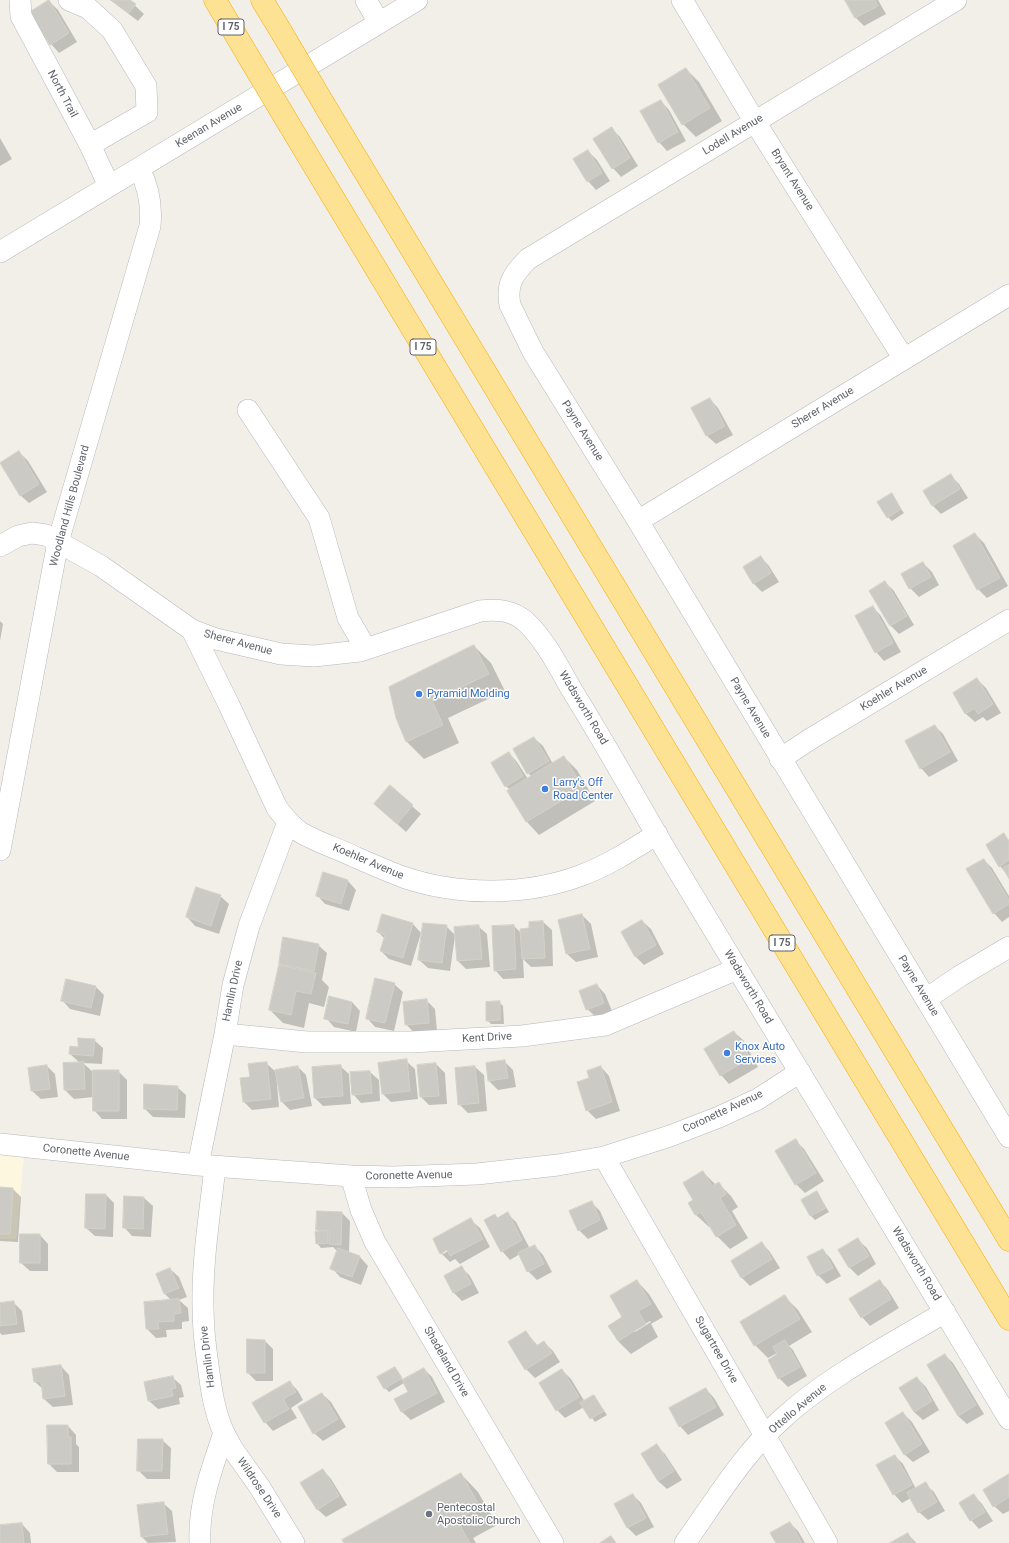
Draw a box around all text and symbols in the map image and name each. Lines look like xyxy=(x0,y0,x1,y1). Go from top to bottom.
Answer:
road number: I 75 xyxy=(218,19,244,35)
street label: North Trail xyxy=(44,68,80,120)
street label: Keenan Avenue xyxy=(173,101,245,151)
street label: Lodell Avenue xyxy=(700,112,766,158)
street label: Bryant Avenue xyxy=(768,147,816,213)
road number: I 75 xyxy=(410,339,436,355)
street label: Sherer Avenue xyxy=(789,384,857,432)
street label: Payne Avenue xyxy=(558,398,606,464)
street label: Woodland Hills Boulevard xyxy=(47,444,93,568)
street label: Sherer Avenue xyxy=(202,628,274,658)
street label: Koehler Avenue xyxy=(858,664,930,714)
street label: Wadsworth Road xyxy=(556,669,610,747)
street label: Payne Avenue xyxy=(727,675,773,741)
place label: Pyramid Molding xyxy=(427,687,510,701)
marker: Pyramid Molding xyxy=(414,689,424,699)
place label: Larry's Off Road Center xyxy=(553,776,613,802)
marker: Larry's Off Road Center xyxy=(540,784,550,794)
street label: Koehler Avenue xyxy=(331,841,405,883)
road number: I 75 xyxy=(769,935,795,951)
street label: Wadsworth Road xyxy=(721,948,775,1026)
street label: Payne Avenue xyxy=(895,953,941,1019)
street label: Hamlin Drive xyxy=(220,959,246,1023)
street label: Kent Drive xyxy=(462,1030,512,1046)
place label: Knox Auto Services xyxy=(735,1040,785,1066)
marker: Knox Auto Services xyxy=(722,1048,732,1058)
street label: Coronette Avenue xyxy=(681,1088,765,1136)
street label: Coronette Avenue xyxy=(42,1142,130,1164)
street label: Coronette Avenue xyxy=(365,1169,453,1183)
street label: Wadsworth Road xyxy=(889,1225,943,1303)
street label: Sugartree Drive xyxy=(692,1314,740,1386)
street label: Shadeland Drive xyxy=(421,1324,471,1400)
street label: Hamlin Drive xyxy=(198,1325,218,1389)
street label: Ottello Avenue xyxy=(767,1381,829,1437)
street label: Wildrose Drive xyxy=(234,1455,284,1521)
place label: Pentecostal Apostolic Church xyxy=(437,1501,521,1527)
marker: Pentecostal Apostolic Church xyxy=(424,1509,434,1519)

